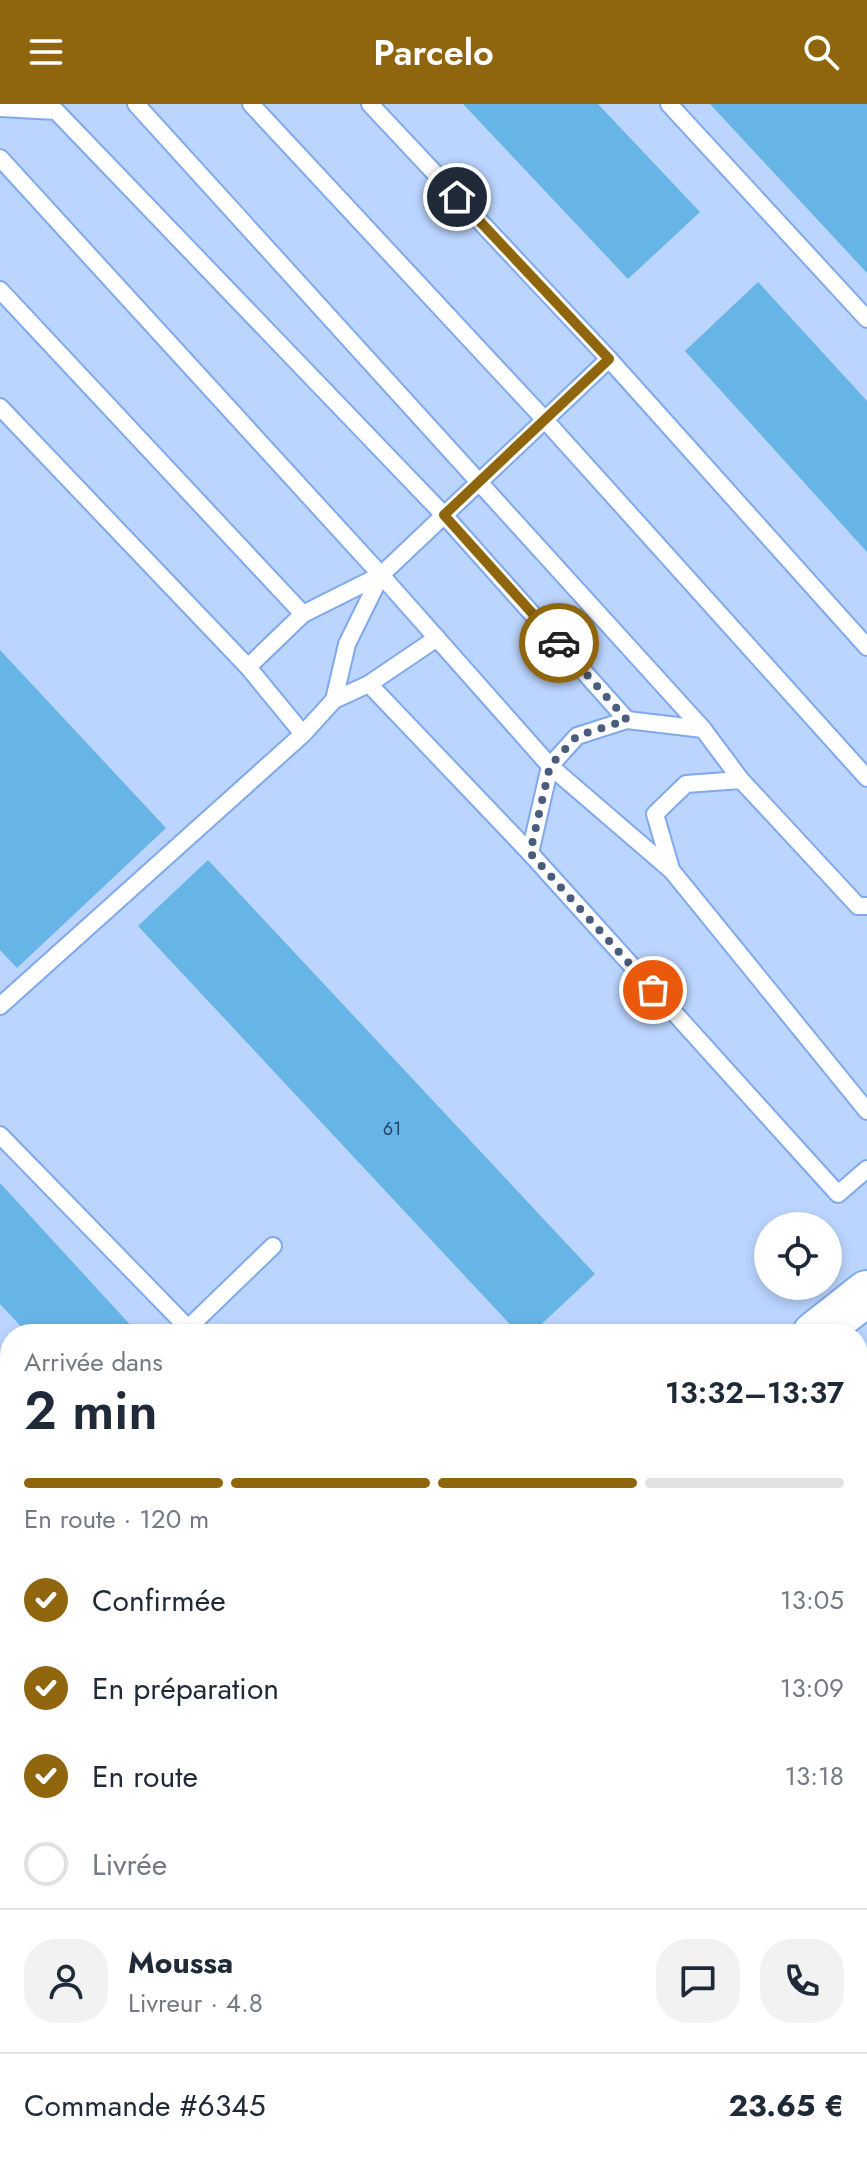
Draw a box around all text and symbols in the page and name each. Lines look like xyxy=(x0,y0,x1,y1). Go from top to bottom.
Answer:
text: Parcelo xyxy=(373,26,494,78)
icon: menu xyxy=(24,30,68,74)
icon: search xyxy=(799,30,843,74)
pin xyxy=(423,163,491,231)
icon: home xyxy=(435,175,479,219)
courier xyxy=(519,603,599,683)
icon: car xyxy=(537,621,581,665)
pin xyxy=(619,956,687,1024)
icon: bag xyxy=(631,968,675,1012)
house number: 61 xyxy=(383,1116,401,1142)
map controls xyxy=(754,1212,842,1300)
button: locate xyxy=(754,1212,842,1300)
text: Arrivée dans xyxy=(24,1343,163,1381)
text: 13:32–13:37 xyxy=(665,1371,844,1414)
text: 2 min xyxy=(24,1373,157,1449)
text: En route · 120 m xyxy=(24,1500,209,1538)
icon: check xyxy=(24,1578,68,1622)
text: Confirmée xyxy=(92,1579,226,1622)
text: 13:05 xyxy=(780,1581,844,1619)
icon: check xyxy=(24,1666,68,1710)
text: En préparation xyxy=(92,1667,279,1710)
text: 13:09 xyxy=(780,1669,844,1707)
icon: check xyxy=(24,1754,68,1798)
text: En route xyxy=(92,1755,198,1798)
text: 13:18 xyxy=(784,1757,844,1795)
text: Livrée xyxy=(92,1843,167,1886)
button: person xyxy=(24,1939,108,2023)
button: chat xyxy=(656,1939,740,2023)
button: phone xyxy=(760,1939,844,2023)
text: Moussa xyxy=(128,1941,233,1984)
text: Livreur · 4.8 xyxy=(128,1984,263,2022)
text: Commande #6345 xyxy=(24,2084,266,2127)
text: 23.65 € xyxy=(728,2084,844,2127)

